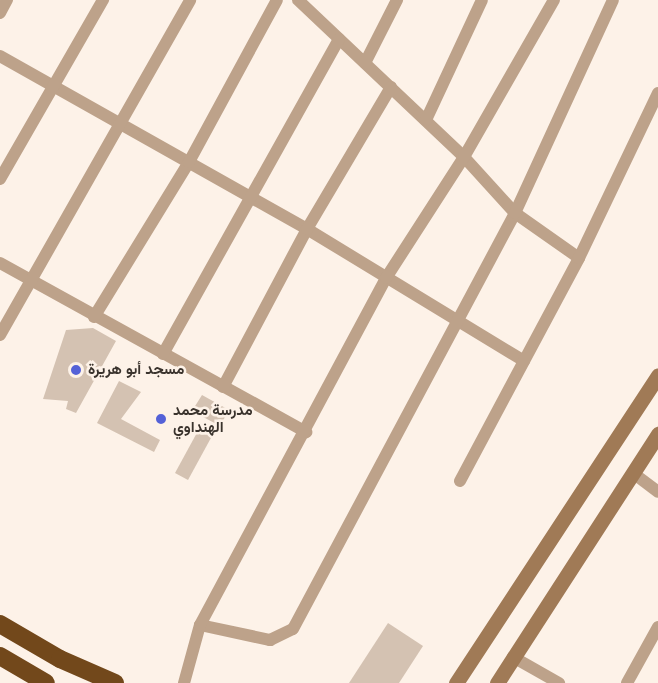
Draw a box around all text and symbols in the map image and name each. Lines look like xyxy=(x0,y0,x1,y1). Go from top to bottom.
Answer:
place label: مسجد أبو هريرة xyxy=(88,361,184,379)
marker: مسجد أبو هريرة xyxy=(69,363,83,377)
place label: مدرسة محمد الهنداوي xyxy=(173,401,253,436)
marker: مدرسة محمد الهنداوي xyxy=(154,412,168,426)

